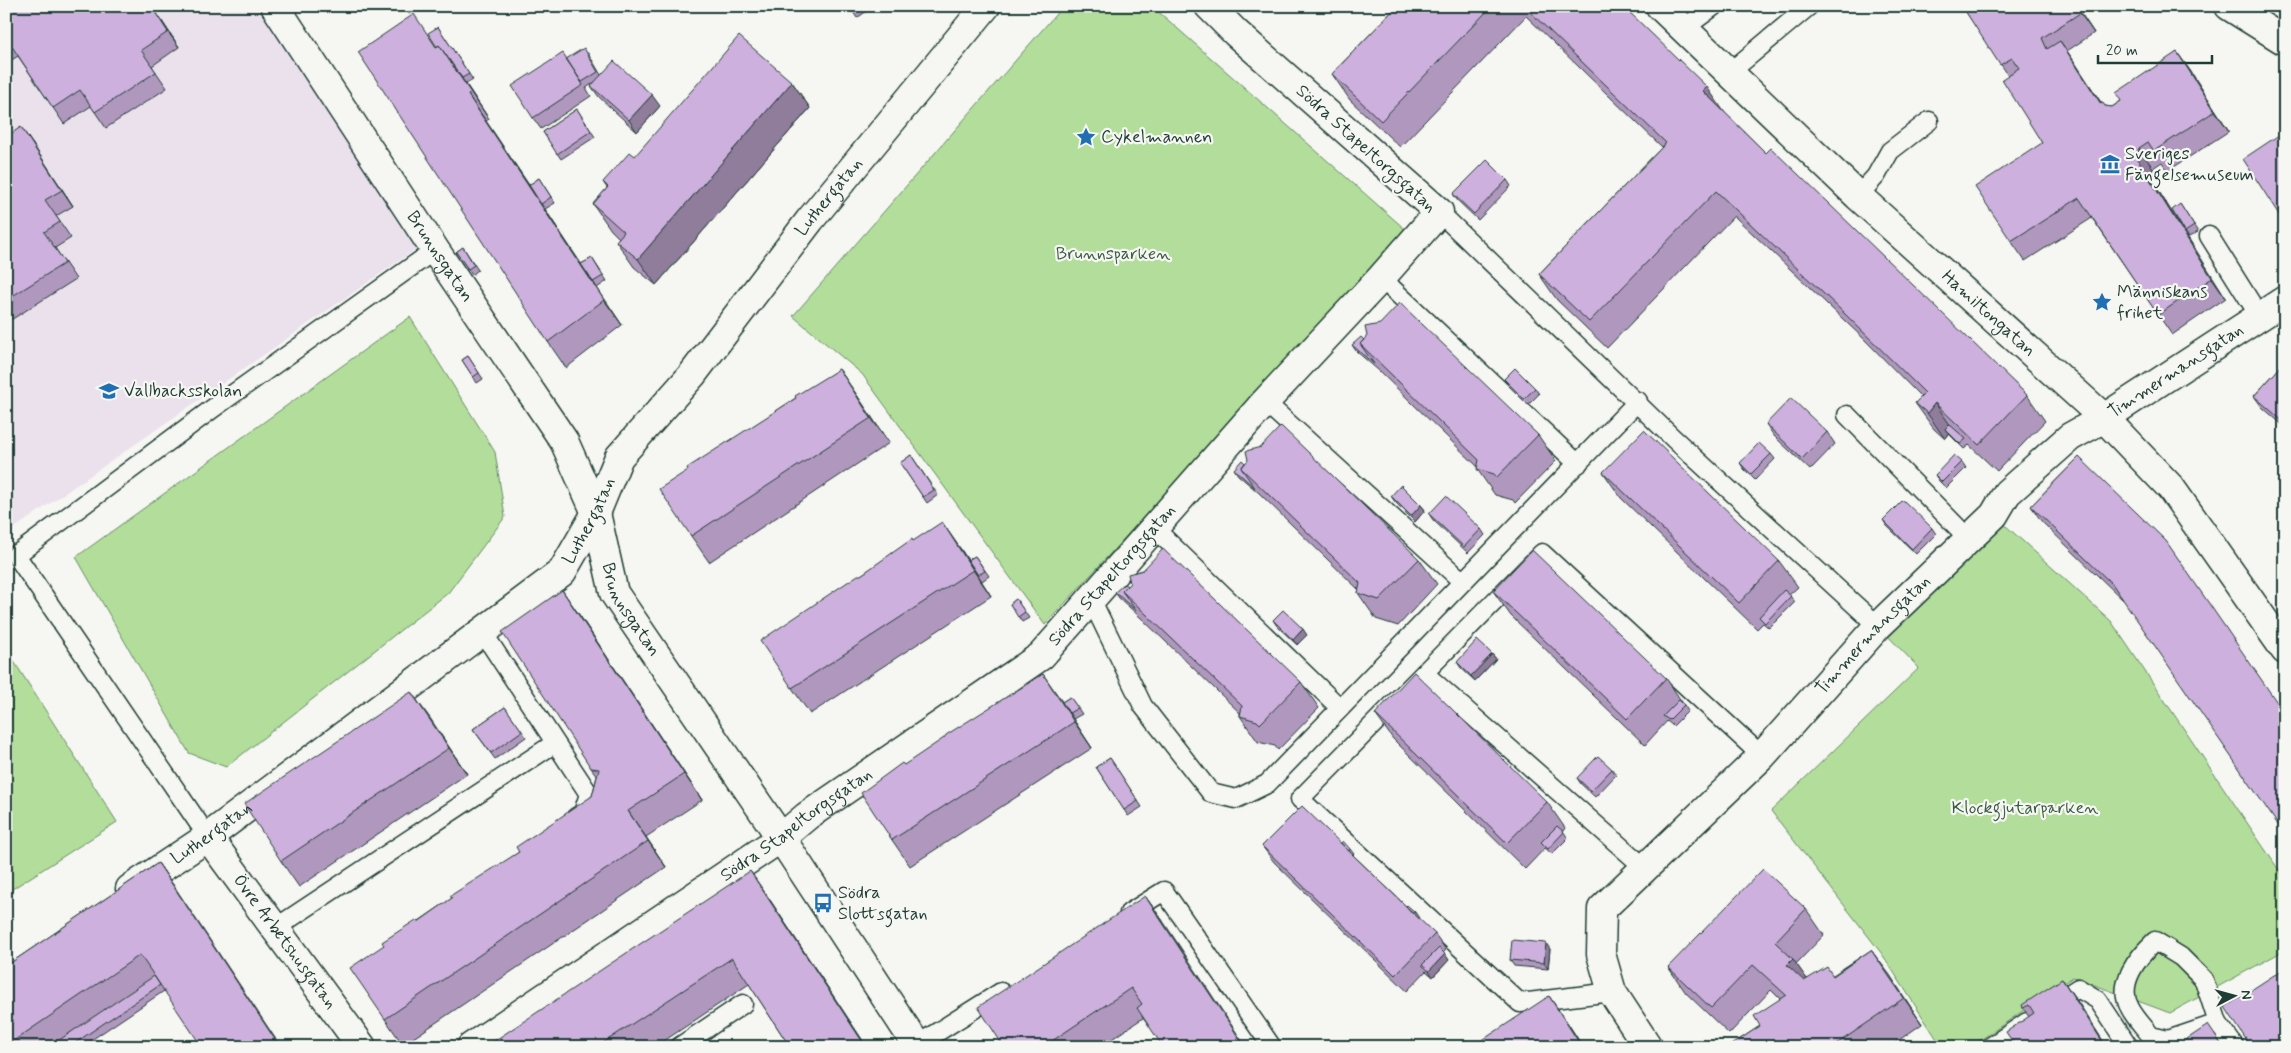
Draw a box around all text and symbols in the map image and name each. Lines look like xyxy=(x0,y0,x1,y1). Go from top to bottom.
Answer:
scale bar xyxy=(2098,32,2212,64)
text: 20 m xyxy=(2106,41,2138,61)
street label: Södra Stapeltorgsgatan xyxy=(1289,79,1441,220)
place label: Cykelmannen xyxy=(1101,125,1212,149)
place icon: Cykelmannen xyxy=(1075,126,1097,148)
place label: Sveriges Fängelsemuseum xyxy=(2125,142,2254,189)
street label: Luthergatan xyxy=(790,153,868,241)
museum icon: Sveriges Fängelsemuseum xyxy=(2099,153,2121,175)
street label: Brunnsgatan xyxy=(401,206,479,307)
park label: Brunnsparken xyxy=(1056,242,1170,266)
street label: Hamiltongatan xyxy=(1936,265,2041,362)
place label: Människans frihet xyxy=(2117,280,2207,325)
place icon: Människans frihet xyxy=(2091,291,2113,313)
street label: Timmermansgatan xyxy=(2103,318,2248,424)
place label: Vallbacksskolan xyxy=(124,379,242,403)
school or university icon: Vallbacksskolan xyxy=(98,380,120,402)
street label: Luthergatan xyxy=(557,474,621,569)
street label: Södra Stapeltorgsgatan xyxy=(1043,499,1181,651)
street label: Brunnsgatan xyxy=(596,561,666,661)
street label: Timmermansgatan xyxy=(1810,570,1936,700)
street label: Södra Stapeltorgsgatan xyxy=(716,763,877,887)
street label: Luthergatan xyxy=(166,796,257,870)
park label: Klockgjutarparken xyxy=(1952,796,2098,822)
street label: Övre Arbetshusgatan xyxy=(227,869,343,1014)
place label: Södra Slottsgatan xyxy=(838,881,928,928)
bus stop icon: Södra Slottsgatan xyxy=(812,892,834,914)
north arrow xyxy=(2208,970,2258,1020)
text: N xyxy=(2236,989,2255,1000)

